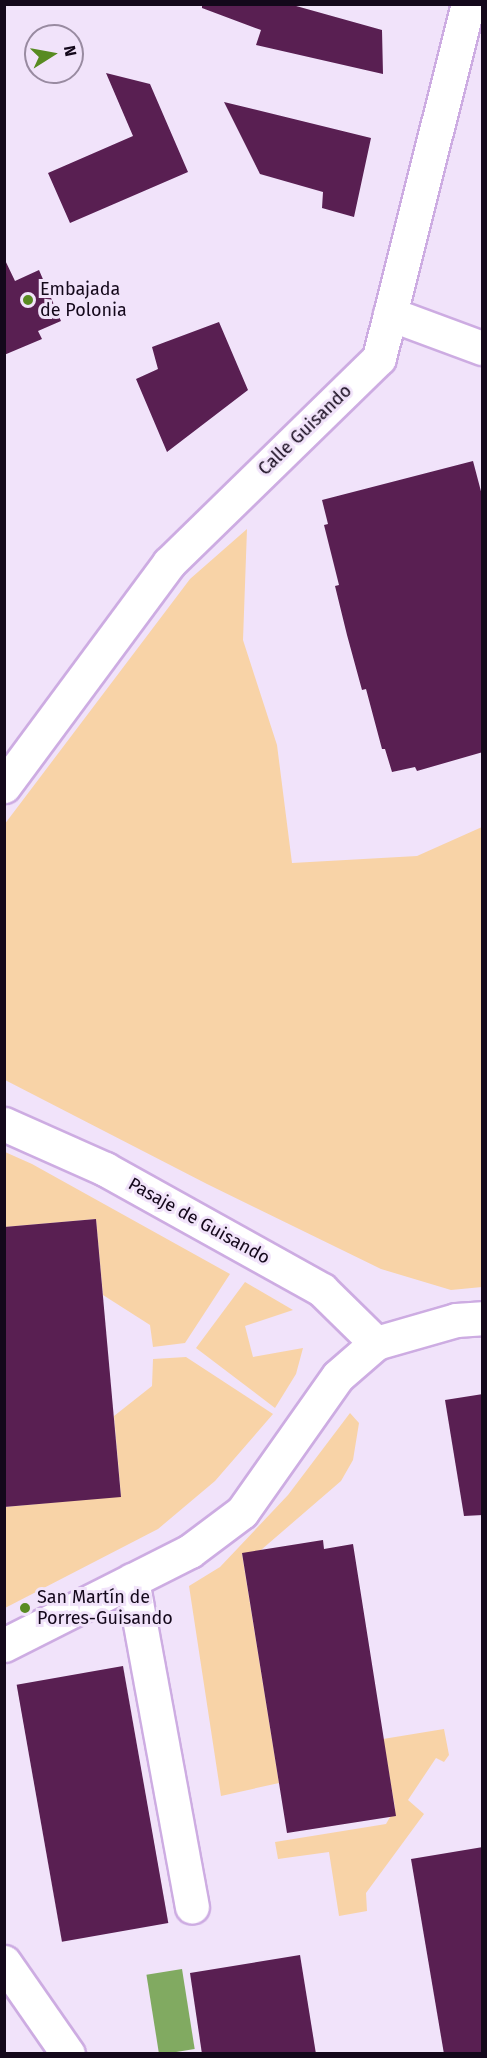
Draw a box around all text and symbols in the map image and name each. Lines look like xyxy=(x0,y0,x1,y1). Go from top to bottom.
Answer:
north arrow xyxy=(24,24,84,84)
text: N xyxy=(60,44,81,58)
place label: Embajada de Polonia xyxy=(40,279,127,322)
marker: Embajada de Polonia xyxy=(21,293,35,307)
street label: Calle Guisando xyxy=(254,380,356,480)
street label: Pasaje de Guisando xyxy=(124,1173,274,1269)
place label: San Martín de Porres-Guisando xyxy=(37,1587,173,1630)
marker: San Martín de Porres-Guisando xyxy=(18,1601,32,1615)

